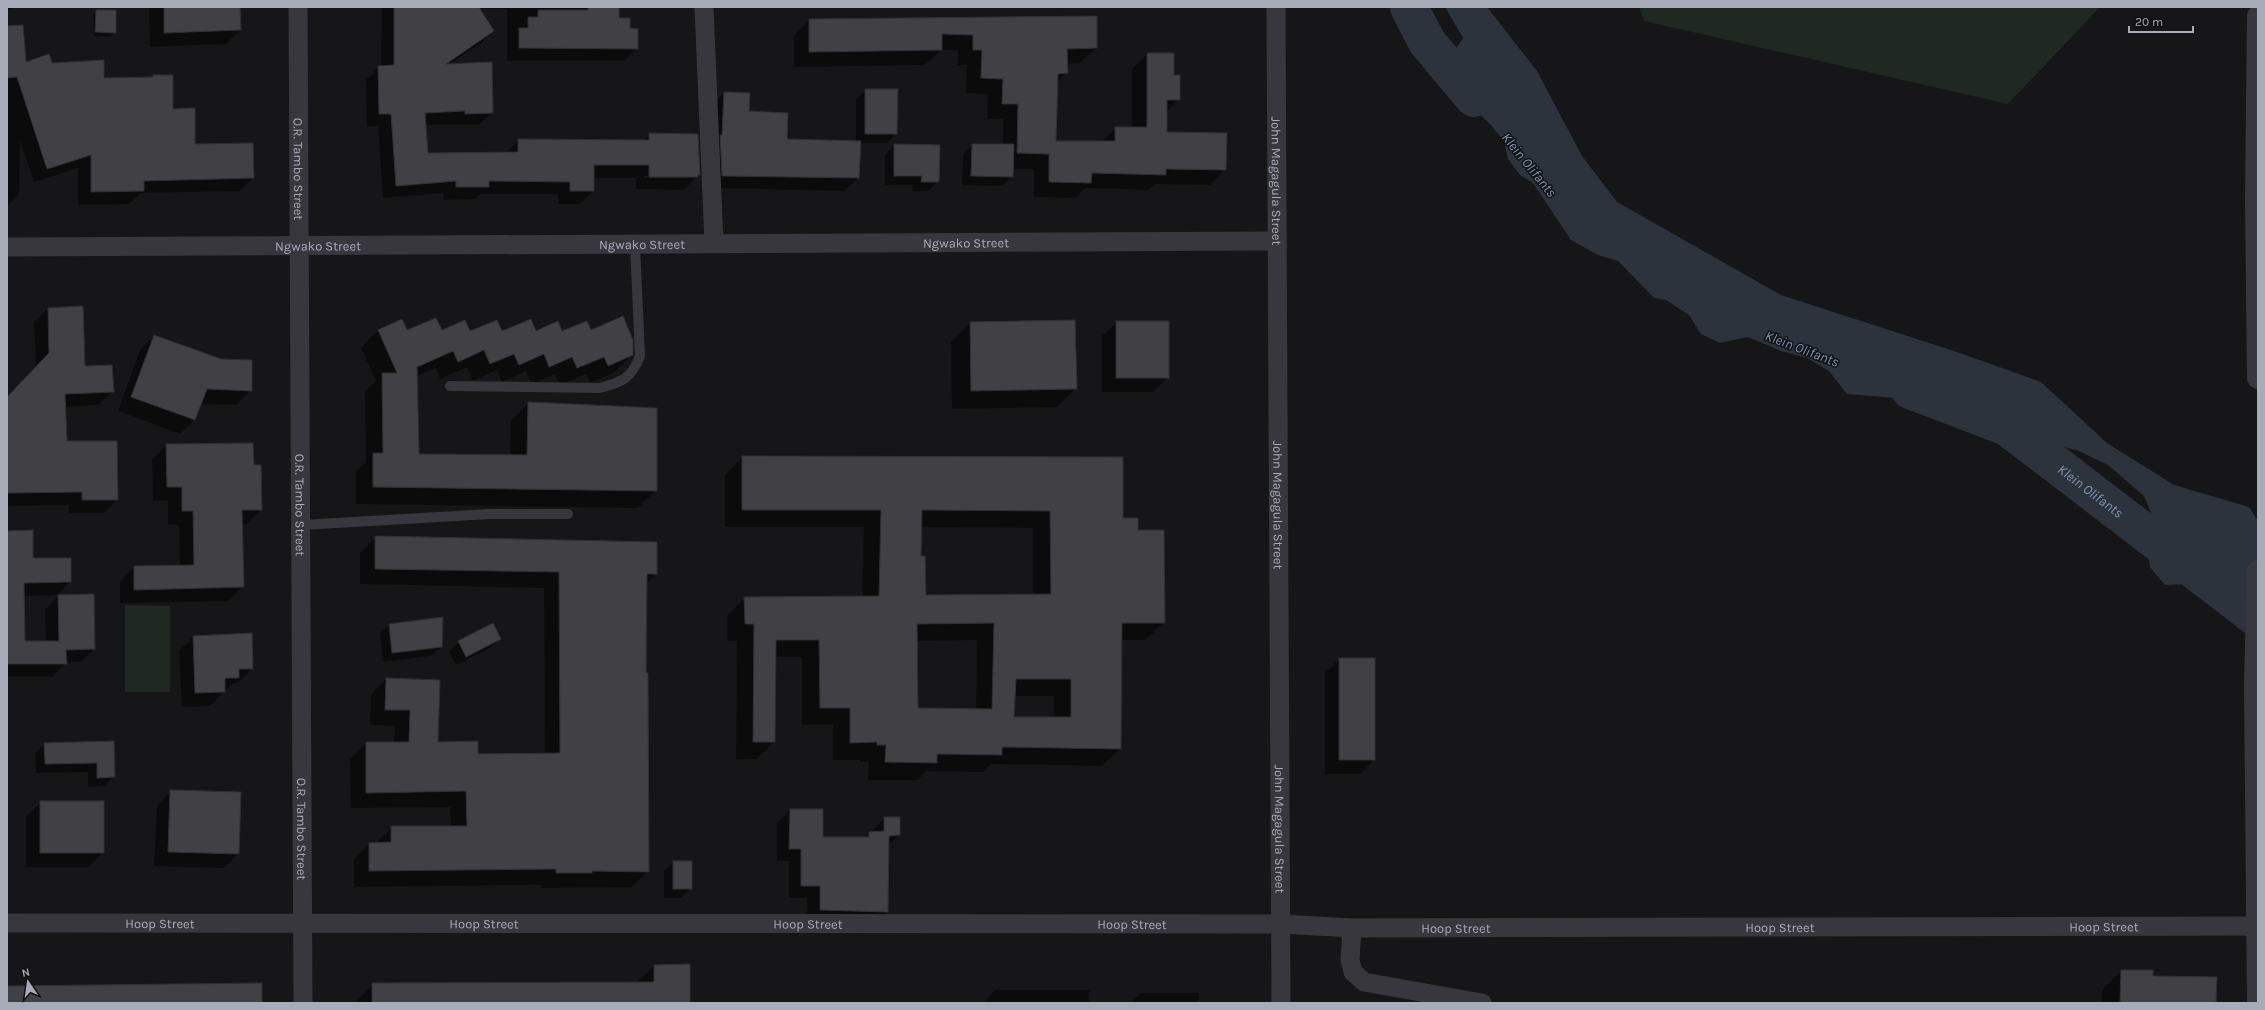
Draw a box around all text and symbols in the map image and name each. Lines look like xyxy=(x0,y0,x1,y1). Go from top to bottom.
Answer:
scale bar xyxy=(2129,8,2193,34)
text: 20 m xyxy=(2135,15,2163,29)
street label: John Magagula Street xyxy=(1269,117,1285,246)
street label: O.R. Tambo Street xyxy=(291,118,307,220)
water label: Klein Olifants xyxy=(1498,129,1560,201)
street label: Ngwako Street xyxy=(923,235,1009,250)
street label: Ngwako Street xyxy=(599,236,685,252)
street label: Ngwako Street xyxy=(275,238,361,253)
water label: Klein Olifants xyxy=(1763,327,1842,371)
street label: John Magagula Street xyxy=(1271,441,1286,569)
street label: O.R. Tambo Street xyxy=(293,454,308,556)
water label: Klein Olifants xyxy=(2054,460,2127,522)
street label: John Magagula Street xyxy=(1272,765,1288,893)
street label: O.R. Tambo Street xyxy=(294,778,310,880)
street label: Hoop Street xyxy=(125,916,195,931)
street label: Hoop Street xyxy=(449,916,519,931)
street label: Hoop Street xyxy=(773,916,843,931)
street label: Hoop Street xyxy=(1097,916,1167,931)
street label: Hoop Street xyxy=(1745,919,1815,935)
street label: Hoop Street xyxy=(2069,919,2139,934)
street label: Hoop Street xyxy=(1421,920,1491,935)
north arrow xyxy=(8,962,48,1002)
text: N xyxy=(21,966,31,980)

